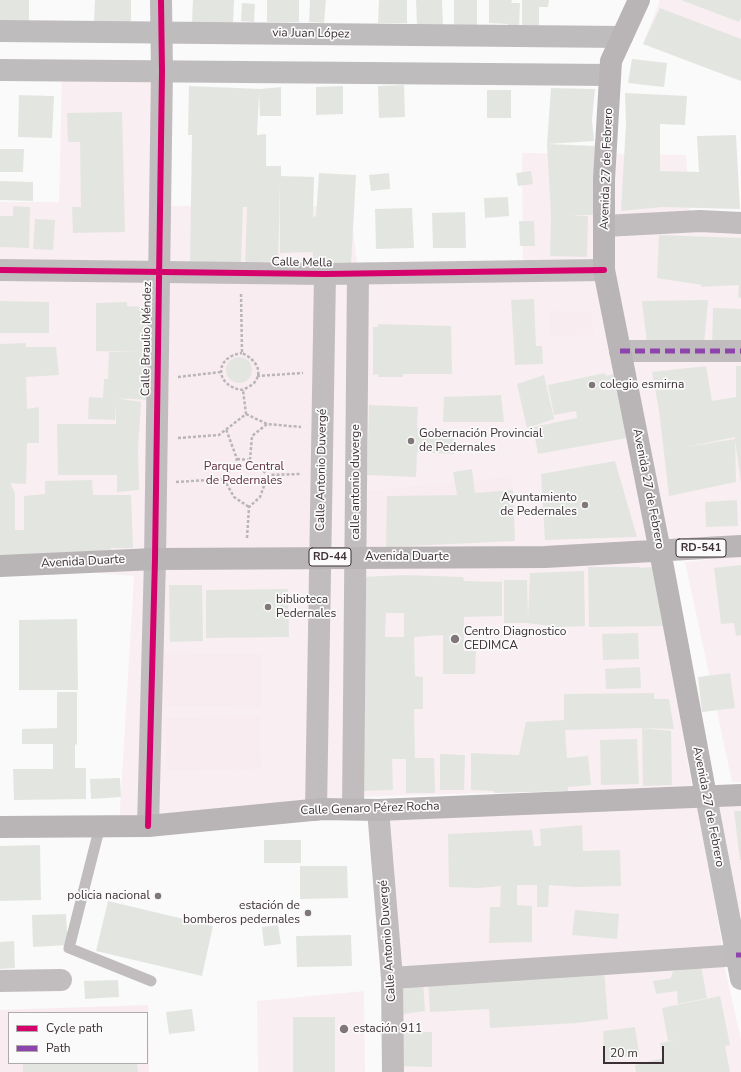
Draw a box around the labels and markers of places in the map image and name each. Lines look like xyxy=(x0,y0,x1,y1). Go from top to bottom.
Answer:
place label: colegio esmirna xyxy=(600,378,684,392)
marker: colegio esmirna xyxy=(587,380,597,390)
place label: Gobernación Provincial de Pedernales xyxy=(419,427,542,455)
marker: Gobernación Provincial de Pedernales xyxy=(406,436,416,446)
place label: Ayuntamiento de Pedernales xyxy=(500,491,577,519)
marker: Ayuntamiento de Pedernales xyxy=(580,500,590,510)
place label: biblioteca Pedernales xyxy=(276,593,336,621)
marker: biblioteca Pedernales xyxy=(263,602,273,612)
place label: Centro Diagnostico CEDIMCA xyxy=(464,625,566,653)
marker: Centro Diagnostico CEDIMCA xyxy=(449,633,461,645)
place label: policia nacional xyxy=(67,889,150,903)
marker: policia nacional xyxy=(153,891,163,901)
place label: estación de bomberos pedernales xyxy=(183,899,300,927)
marker: estación de bomberos pedernales xyxy=(303,908,313,918)
place label: estación 911 xyxy=(353,1022,422,1036)
marker: estación 911 xyxy=(338,1023,350,1035)

